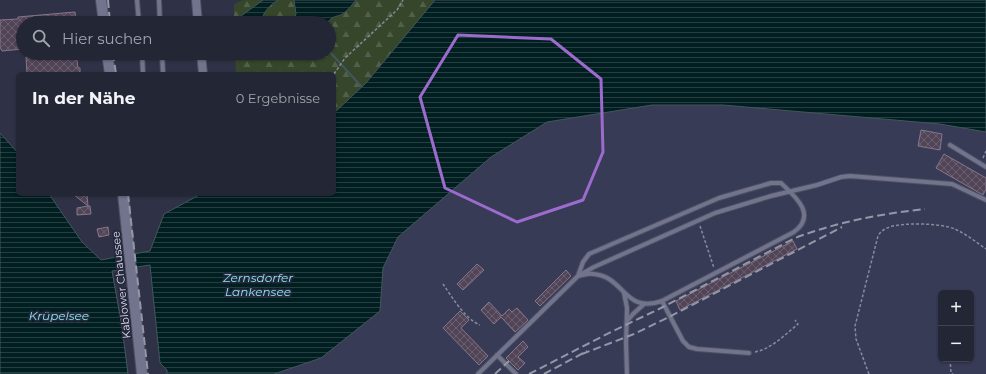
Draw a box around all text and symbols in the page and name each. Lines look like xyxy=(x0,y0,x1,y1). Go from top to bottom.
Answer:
search box xyxy=(16,16,336,60)
icon: search xyxy=(30,27,52,49)
text: Hier suchen xyxy=(62,29,152,48)
text: In der Nähe xyxy=(32,88,136,108)
text: 0 Ergebnisse xyxy=(236,90,320,106)
street label: Kablower Chaussee xyxy=(108,230,134,339)
water label: Zernsdorfer Lankensee xyxy=(222,270,293,299)
map controls xyxy=(938,290,974,362)
button: + xyxy=(938,290,974,326)
water label: Krüpelsee xyxy=(29,308,89,323)
button: − xyxy=(938,326,974,362)

